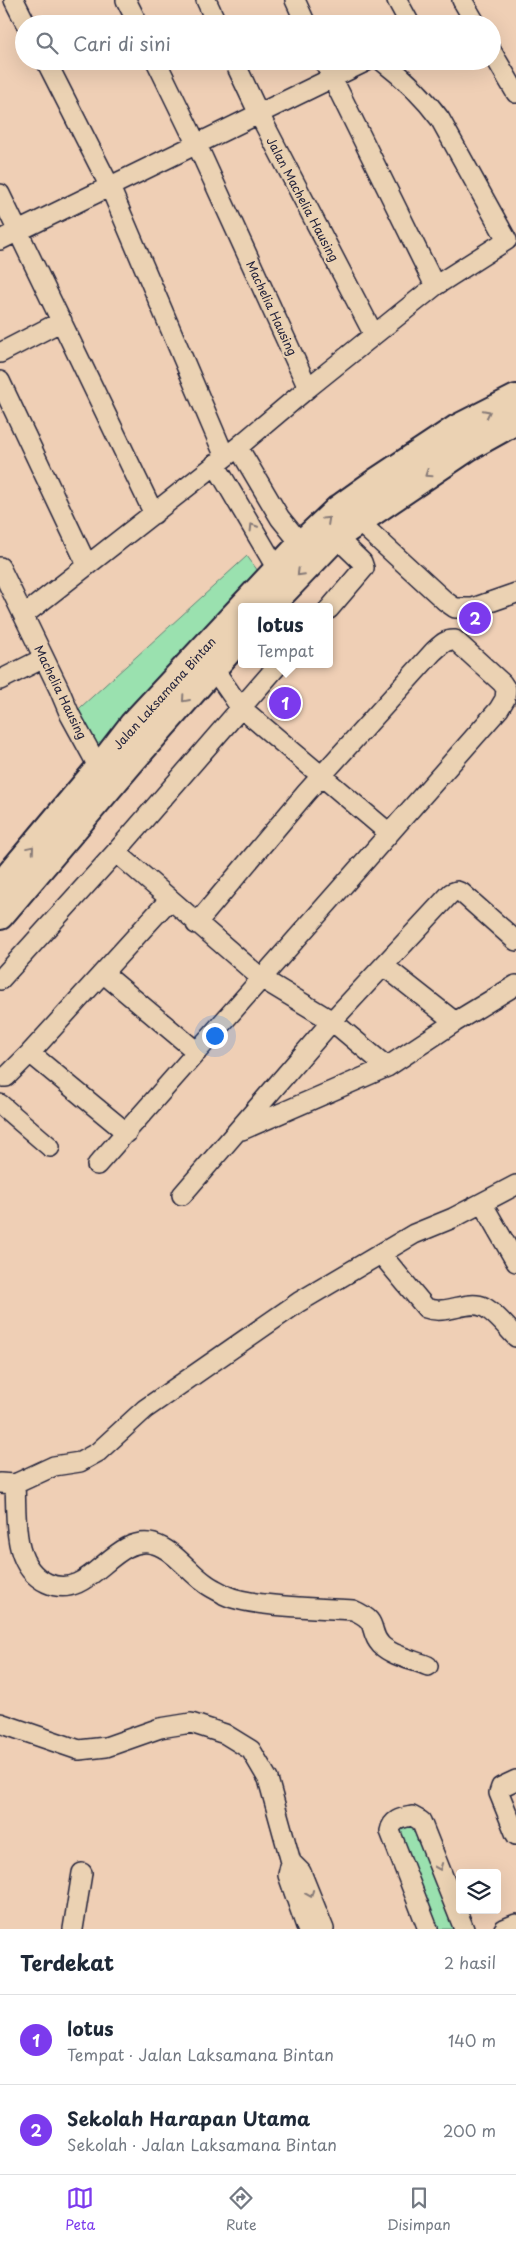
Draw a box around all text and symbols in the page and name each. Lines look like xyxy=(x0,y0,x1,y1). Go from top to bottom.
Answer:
search box xyxy=(15,15,501,70)
icon: search xyxy=(33,29,61,57)
text: Cari di sini xyxy=(73,29,171,57)
street label: Jalan Machelia Hausing xyxy=(262,134,344,265)
street label: Machelia Hausing xyxy=(242,258,302,358)
one-way arrow xyxy=(481,409,490,419)
one-way arrow xyxy=(424,468,434,477)
one-way arrow xyxy=(321,517,330,526)
one-way arrow xyxy=(250,523,260,532)
one-way arrow xyxy=(297,567,306,576)
pin: 2 xyxy=(459,599,491,637)
popup xyxy=(238,603,333,668)
text: lotus xyxy=(257,610,304,638)
street label: Jalan Laksamana Bintan xyxy=(109,633,219,753)
text: Tempat xyxy=(257,638,314,662)
street label: Machelia Hausing xyxy=(30,642,92,742)
pin: 1 xyxy=(269,684,301,722)
one-way arrow xyxy=(182,694,191,703)
one-way arrow xyxy=(26,846,34,855)
your location xyxy=(202,1023,228,1049)
one-way arrow xyxy=(434,1862,444,1870)
map controls xyxy=(456,1869,501,1914)
button: layers xyxy=(456,1869,501,1914)
one-way arrow xyxy=(304,1889,314,1898)
text: Terdekat xyxy=(20,1946,114,1978)
text: 2 hasil xyxy=(444,1950,496,1974)
text: lotus xyxy=(67,2014,114,2042)
text: 1 xyxy=(32,2028,40,2052)
text: 140 m xyxy=(448,2028,496,2052)
text: Tempat · Jalan Laksamana Bintan xyxy=(67,2042,334,2066)
text: Sekolah Harapan Utama xyxy=(67,2104,310,2132)
text: 2 xyxy=(30,2118,42,2142)
text: 200 m xyxy=(443,2118,496,2142)
text: Sekolah · Jalan Laksamana Bintan xyxy=(67,2132,337,2156)
tab: Peta xyxy=(65,2184,95,2235)
tab: Rute xyxy=(226,2184,257,2235)
tab: Disimpan xyxy=(387,2184,451,2235)

